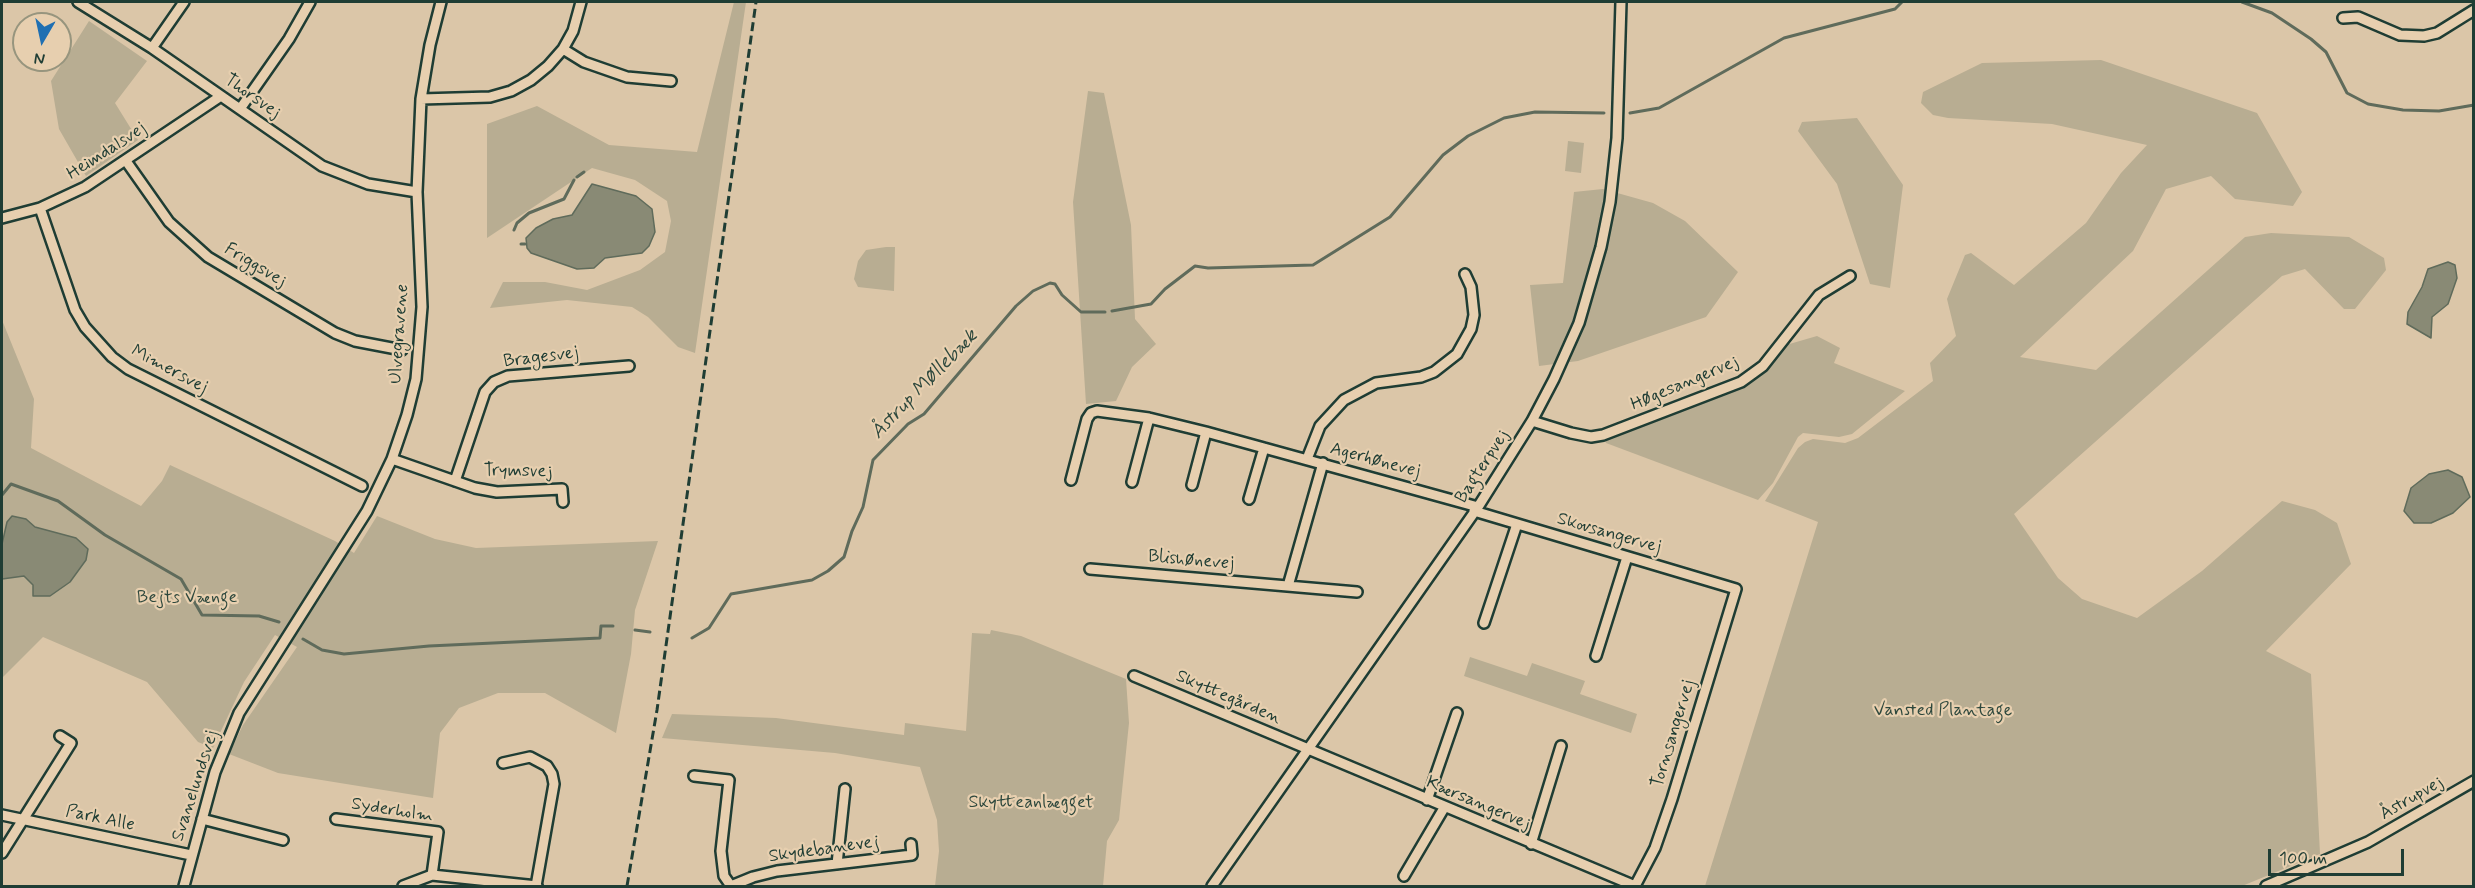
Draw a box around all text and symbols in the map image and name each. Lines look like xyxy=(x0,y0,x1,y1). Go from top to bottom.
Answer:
north arrow xyxy=(12,12,72,72)
text: N xyxy=(33,47,46,70)
street label: Thorsvej xyxy=(219,70,285,124)
street label: Heimdalsvej xyxy=(63,118,151,186)
street label: Friggsvej xyxy=(220,239,290,293)
street label: Ulvegravene xyxy=(386,283,414,385)
water label: Åstrup Møllebæk xyxy=(867,325,983,445)
street label: Mimersvej xyxy=(127,341,211,399)
street label: Bragesvej xyxy=(502,343,580,373)
street label: Høgesangervej xyxy=(1628,352,1742,416)
street label: Bagterpvej xyxy=(1451,426,1515,508)
street label: Agerhønevej xyxy=(1327,439,1423,483)
street label: Trymsvej xyxy=(483,461,553,483)
street label: Skovsangervej xyxy=(1554,509,1664,559)
street label: Blishønevej xyxy=(1147,546,1235,576)
park label: Bejts Vænge xyxy=(137,587,237,609)
street label: Skyttegården xyxy=(1172,666,1284,730)
street label: Tornsangervej xyxy=(1647,677,1701,791)
park label: Vansted Plantage xyxy=(1874,700,2012,722)
street label: Svanelundsvej xyxy=(168,728,224,844)
street label: Kærsangervej xyxy=(1422,772,1534,836)
street label: Åstrupvej xyxy=(2376,772,2448,826)
park label: Skytteanlægget xyxy=(968,792,1094,814)
street label: Syderholm xyxy=(350,794,434,828)
street label: Park Alle xyxy=(64,801,136,837)
street label: Skydebanevej xyxy=(767,832,881,868)
scale bar xyxy=(2271,837,2408,875)
text: 100 m xyxy=(2279,847,2327,871)

